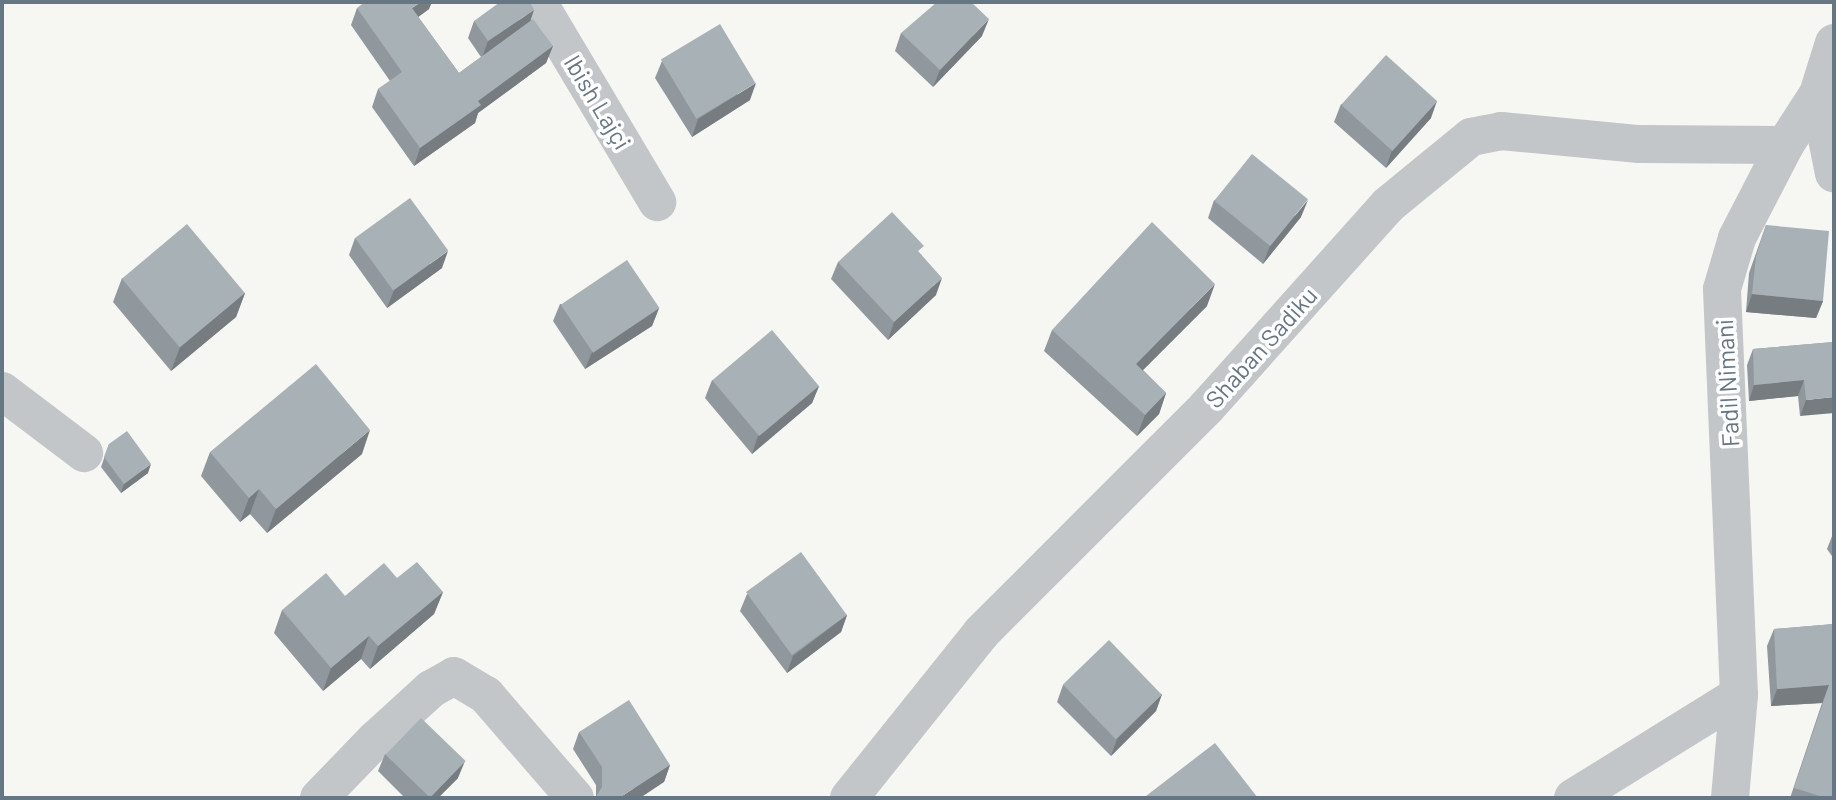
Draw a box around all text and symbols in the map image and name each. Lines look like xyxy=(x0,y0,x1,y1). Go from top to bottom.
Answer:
street label: Ibish Lajçi xyxy=(559,50,637,154)
street label: Shaban Sadiku xyxy=(1199,281,1323,413)
street label: Fadil Nimani xyxy=(1709,318,1745,448)

